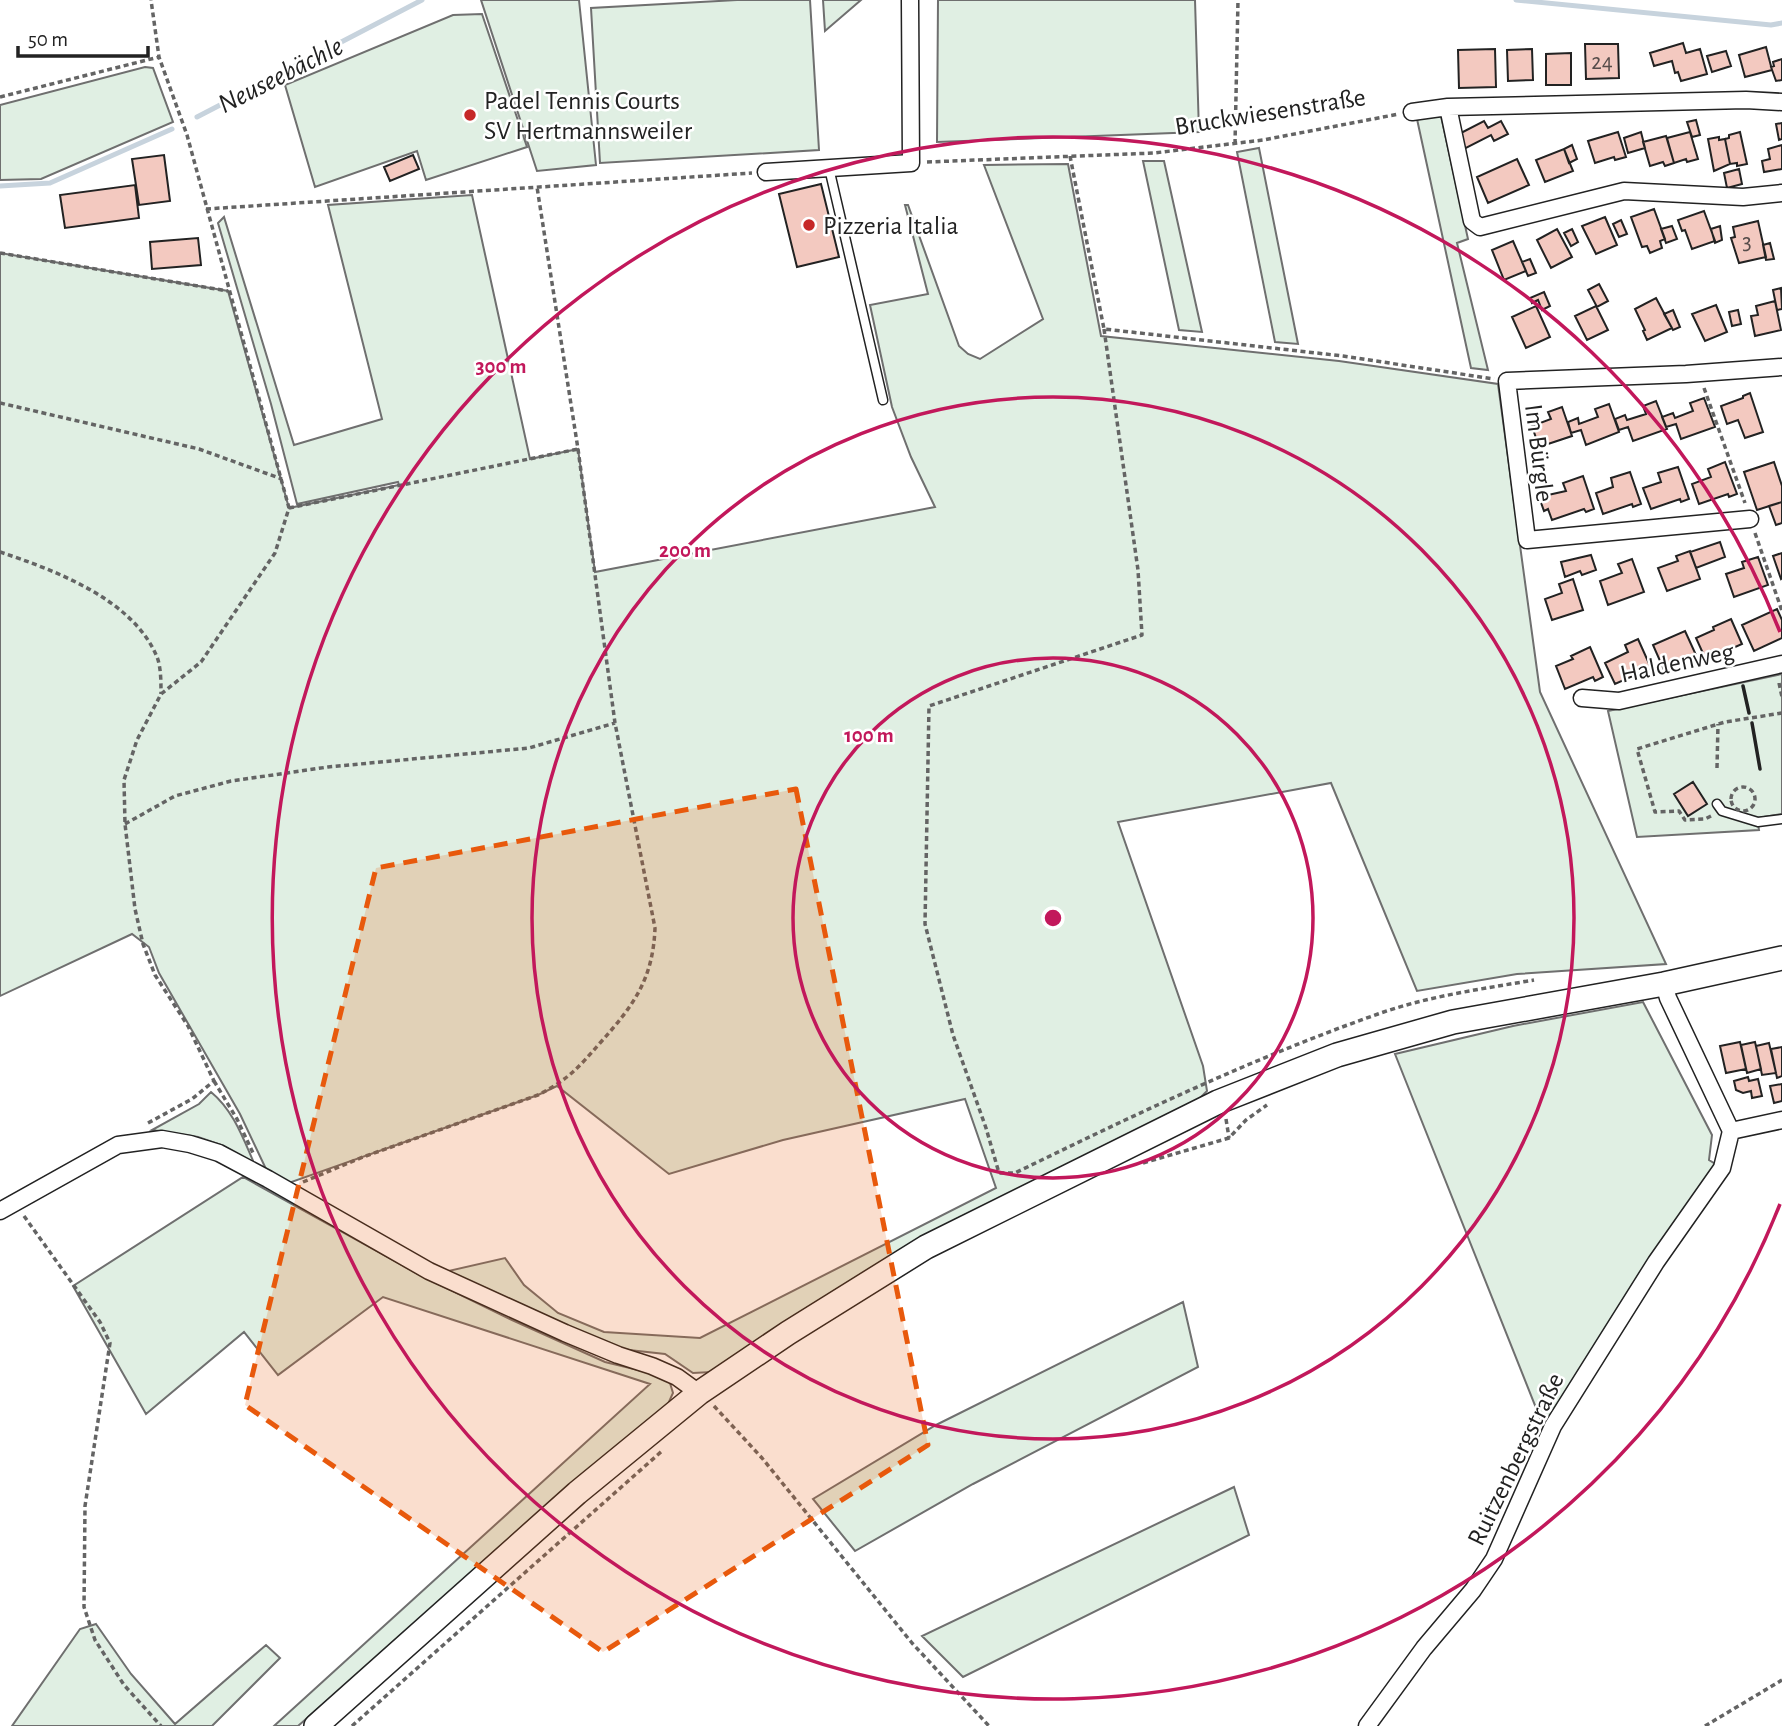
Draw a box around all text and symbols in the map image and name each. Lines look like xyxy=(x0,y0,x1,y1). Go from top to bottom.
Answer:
scale bar xyxy=(18,14,147,58)
text: 50 m xyxy=(28,29,68,50)
water label: Neuseebächle xyxy=(214,32,348,119)
house number: 24 xyxy=(1591,51,1613,74)
street label: Bruckwiesenstraße xyxy=(1173,84,1367,140)
place label: Padel Tennis Courts SV Hertmannsweiler xyxy=(484,88,693,144)
marker: Padel Tennis Courts SV Hertmannsweiler xyxy=(462,107,478,123)
place label: Pizzeria Italia xyxy=(823,213,959,239)
marker: Pizzeria Italia xyxy=(801,217,817,233)
house number: 3 xyxy=(1742,231,1752,254)
text: 300 m xyxy=(475,356,527,377)
street label: Im Bürgle xyxy=(1520,403,1558,503)
text: 200 m xyxy=(659,540,711,561)
street label: Haldenweg xyxy=(1618,638,1737,688)
text: 100 m xyxy=(844,725,894,746)
centre of rings xyxy=(1041,906,1065,930)
street label: Ruitzenbergstraße xyxy=(1463,1369,1569,1550)

